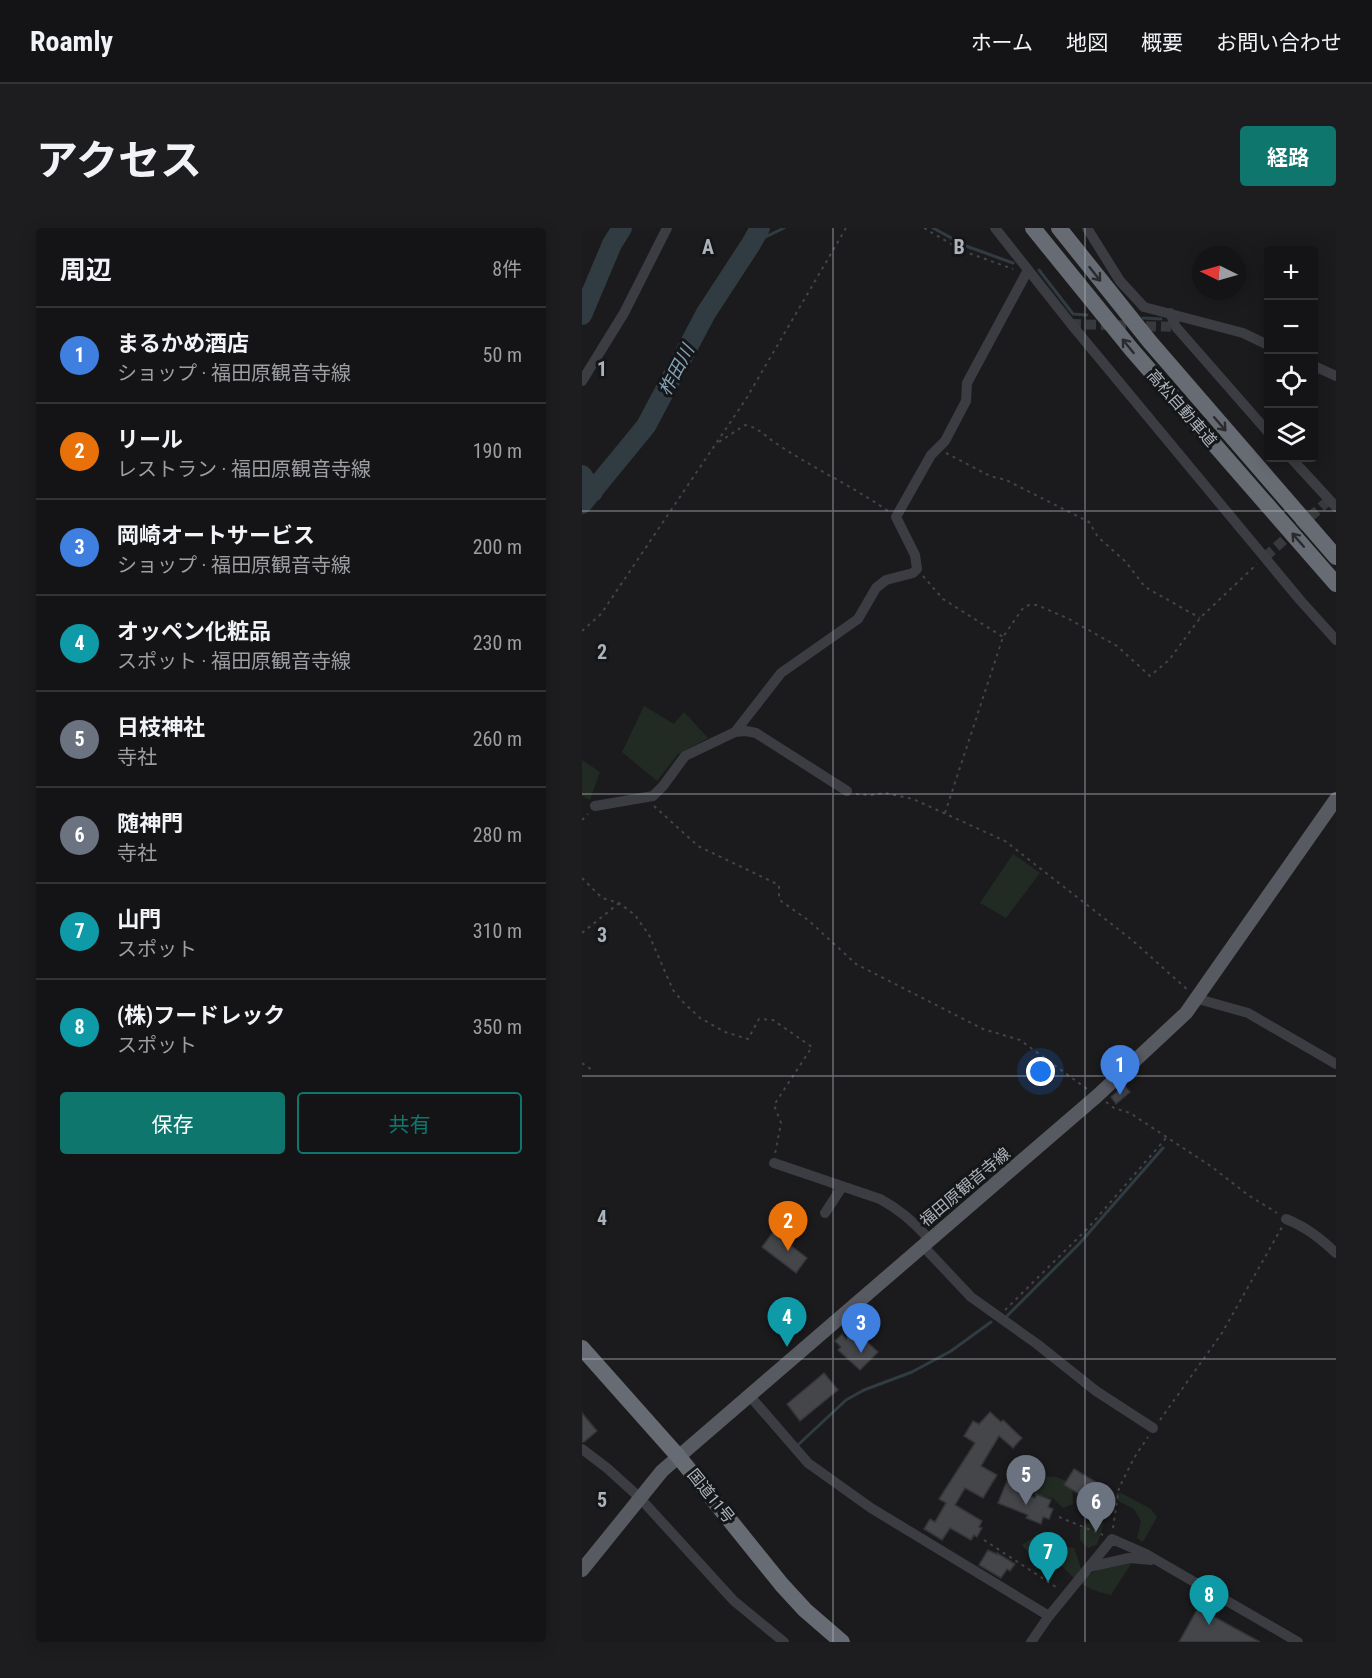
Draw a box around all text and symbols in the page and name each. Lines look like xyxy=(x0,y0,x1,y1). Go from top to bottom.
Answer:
text: Roamly xyxy=(30,25,113,58)
text: ホーム xyxy=(971,31,1033,55)
text: 地図 xyxy=(1066,31,1108,55)
text: 概要 xyxy=(1141,31,1183,55)
text: お問い合わせ xyxy=(1216,31,1342,55)
button: 経路 xyxy=(1240,126,1336,186)
text: アクセス xyxy=(36,136,202,185)
text: A xyxy=(702,235,714,259)
text: B xyxy=(953,235,965,259)
north arrow xyxy=(1192,246,1246,300)
map controls xyxy=(1264,246,1318,462)
button: + xyxy=(1264,246,1318,300)
text: 周辺 xyxy=(60,255,112,285)
text: 8件 xyxy=(492,257,522,281)
one-way arrow xyxy=(1089,266,1102,282)
button: − xyxy=(1264,300,1318,354)
text: まるかめ酒店 xyxy=(117,331,249,356)
one-way arrow xyxy=(1122,338,1135,354)
water label: 柞田川 xyxy=(654,339,699,399)
text: 1 xyxy=(74,343,85,367)
text: 50 m xyxy=(483,343,522,367)
button: locate xyxy=(1264,354,1318,408)
text: 1 xyxy=(597,357,607,381)
text: ショップ · 福田原観音寺線 xyxy=(117,361,351,385)
street label: 高松自動車道 xyxy=(1143,366,1221,450)
button: layers xyxy=(1264,408,1318,462)
one-way arrow xyxy=(1213,416,1227,431)
text: リール xyxy=(117,427,183,452)
text: 2 xyxy=(74,439,85,463)
text: 190 m xyxy=(473,439,522,463)
text: レストラン · 福田原観音寺線 xyxy=(117,457,371,481)
text: 岡崎オートサービス xyxy=(117,523,315,548)
one-way arrow xyxy=(1291,532,1304,548)
text: 3 xyxy=(74,535,85,559)
text: 200 m xyxy=(473,535,522,559)
text: ショップ · 福田原観音寺線 xyxy=(117,553,351,577)
text: オッペン化粧品 xyxy=(117,619,271,644)
text: 4 xyxy=(74,631,85,655)
text: 230 m xyxy=(473,631,522,655)
text: 2 xyxy=(597,640,607,664)
text: スポット · 福田原観音寺線 xyxy=(117,649,351,673)
text: 日枝神社 xyxy=(117,715,205,740)
text: 5 xyxy=(74,727,85,751)
text: 260 m xyxy=(473,727,522,751)
text: 寺社 xyxy=(117,745,157,769)
text: 随神門 xyxy=(117,811,183,836)
text: 6 xyxy=(74,823,85,847)
text: 280 m xyxy=(473,823,522,847)
text: 寺社 xyxy=(117,841,157,865)
text: 山門 xyxy=(117,907,161,932)
text: 7 xyxy=(74,919,85,943)
text: 310 m xyxy=(473,919,522,943)
text: 3 xyxy=(597,923,607,947)
text: スポット xyxy=(117,937,197,961)
text: (株)フードレック xyxy=(117,1003,285,1028)
text: 8 xyxy=(74,1015,85,1039)
text: 350 m xyxy=(473,1015,522,1039)
text: スポット xyxy=(117,1033,197,1057)
pin: 1 xyxy=(1100,1046,1140,1095)
your location xyxy=(1026,1057,1055,1086)
button: 保存 xyxy=(60,1092,285,1154)
button: 共有 xyxy=(297,1092,522,1154)
street label: 福田原観音寺線 xyxy=(916,1144,1014,1230)
pin: 2 xyxy=(768,1202,808,1251)
text: 4 xyxy=(597,1206,607,1230)
pin: 4 xyxy=(768,1298,806,1347)
pin: 3 xyxy=(842,1304,880,1353)
pin: 5 xyxy=(1006,1456,1046,1505)
street label: 国道11号 xyxy=(684,1465,738,1527)
pin: 6 xyxy=(1076,1482,1116,1532)
text: 5 xyxy=(597,1488,607,1512)
pin: 7 xyxy=(1028,1532,1068,1582)
pin: 8 xyxy=(1190,1576,1228,1625)

